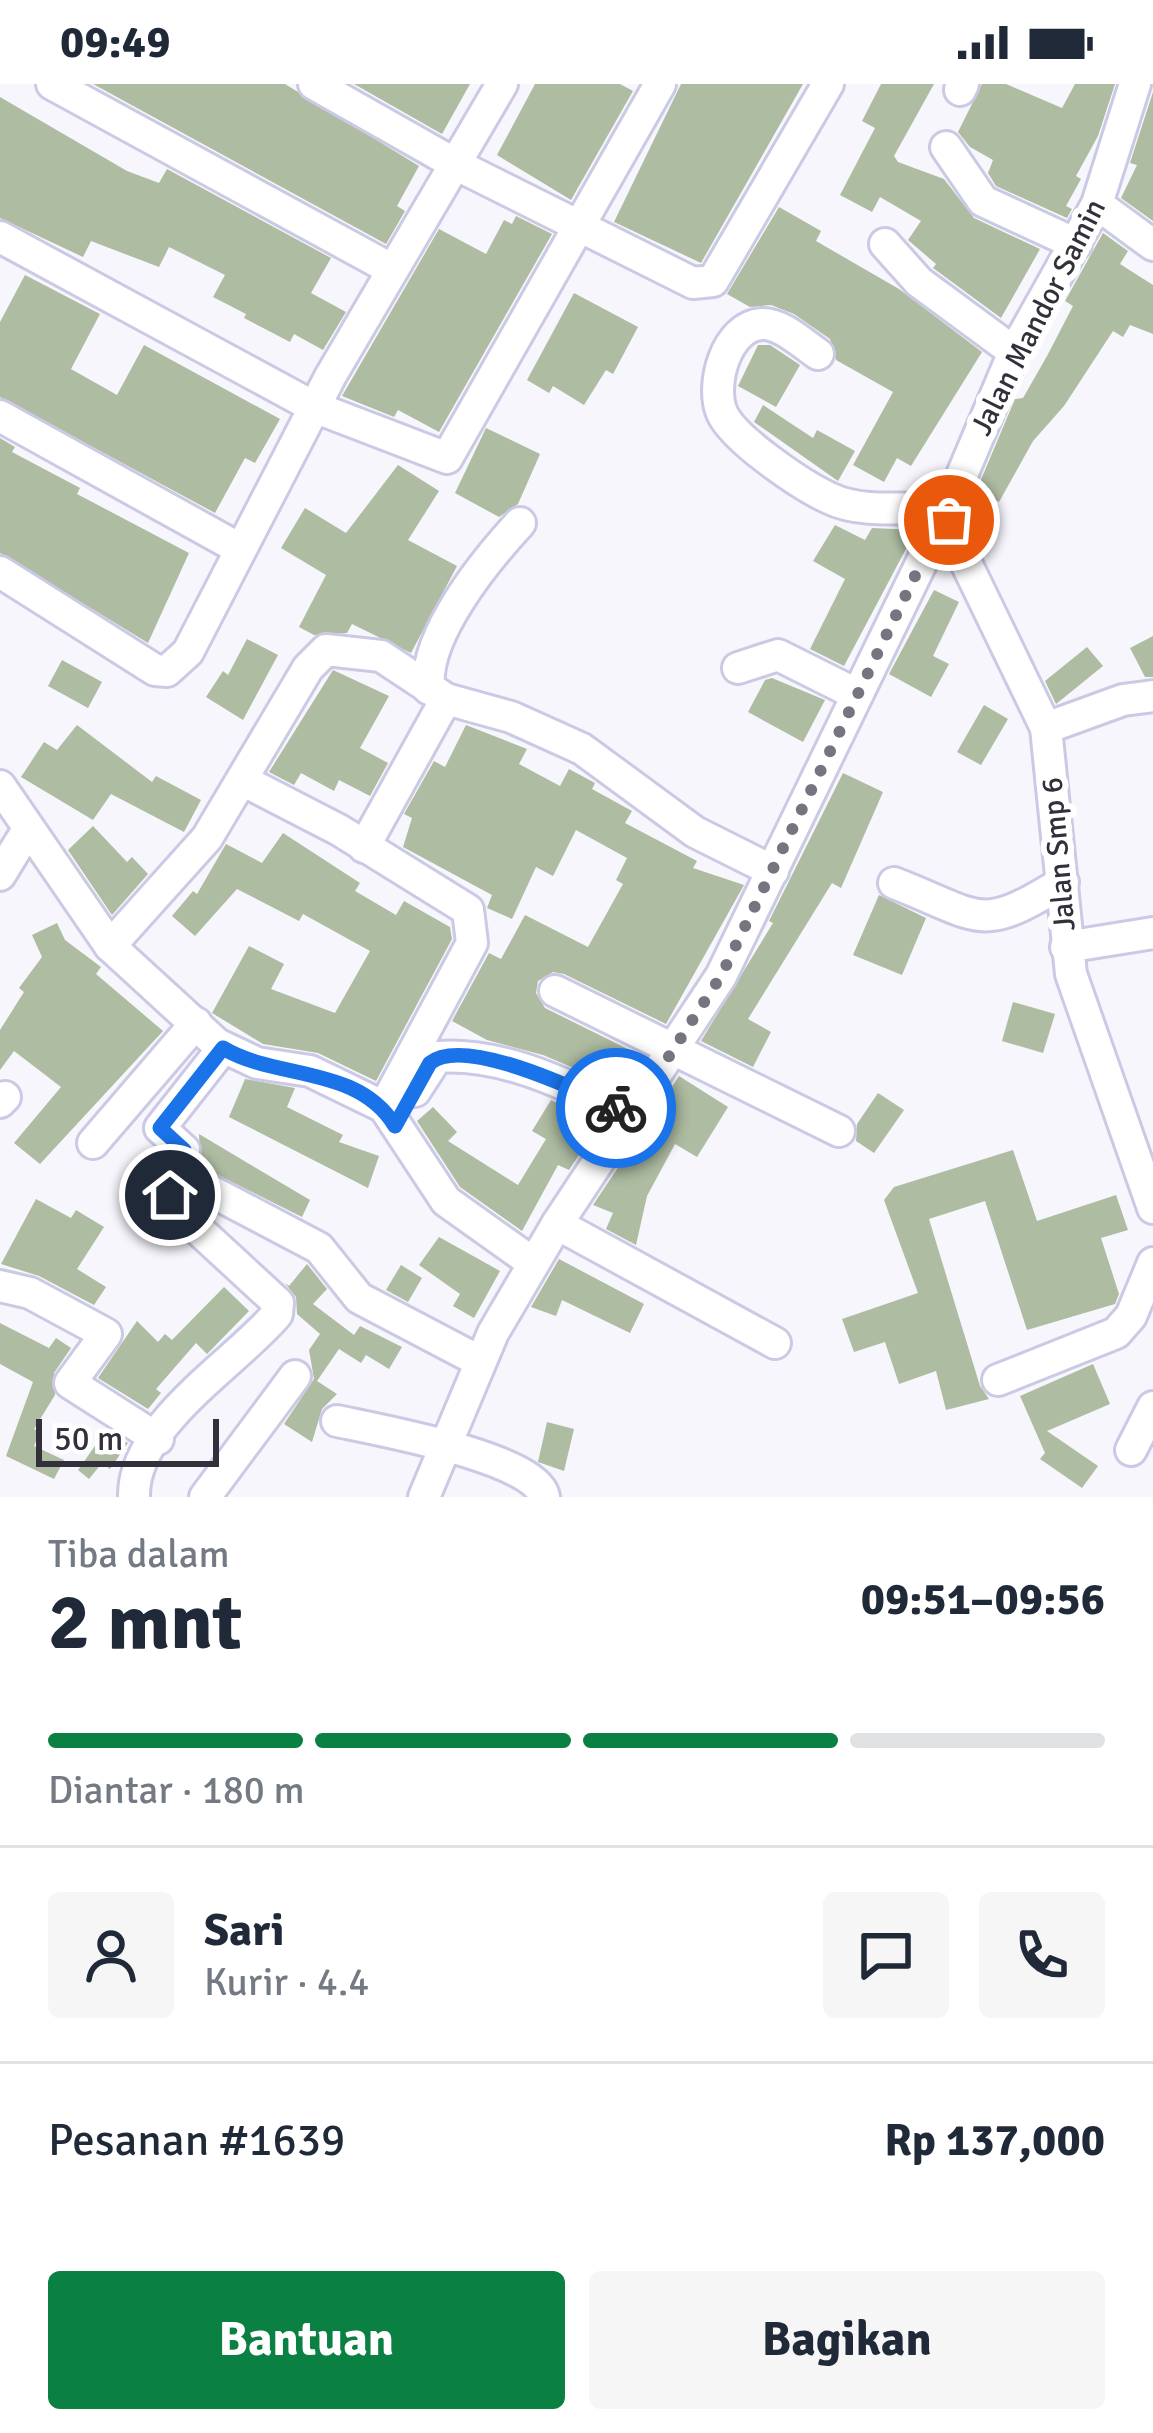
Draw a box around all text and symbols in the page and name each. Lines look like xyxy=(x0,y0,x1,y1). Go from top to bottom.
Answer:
text: 09:49 xyxy=(60,15,170,70)
street label: Jalan Mandor Samin xyxy=(963,193,1114,442)
pin xyxy=(898,469,1000,571)
icon: bag xyxy=(916,487,982,553)
street label: Jalan Smp 6 xyxy=(1033,776,1084,932)
courier xyxy=(556,1048,676,1168)
icon: bike xyxy=(583,1075,649,1141)
pin xyxy=(119,1144,221,1246)
icon: home xyxy=(137,1162,203,1228)
scale bar xyxy=(36,1413,219,1466)
text: 50 m xyxy=(54,1419,123,1460)
text: Tiba dalam xyxy=(48,1530,230,1578)
text: 09:51–09:56 xyxy=(861,1572,1105,1627)
text: 2 mnt xyxy=(48,1575,242,1671)
text: Diantar · 180 m xyxy=(48,1766,305,1814)
button: person xyxy=(48,1892,174,2018)
button: chat xyxy=(823,1892,949,2018)
button: phone xyxy=(979,1892,1105,2018)
text: Sari xyxy=(204,1903,284,1958)
text: Kurir · 4.4 xyxy=(204,1958,369,2006)
text: Pesanan #1639 xyxy=(48,2113,345,2168)
text: Rp 137,000 xyxy=(884,2113,1105,2168)
button: Bantuan xyxy=(48,2271,565,2409)
button: Bagikan xyxy=(589,2271,1105,2409)

